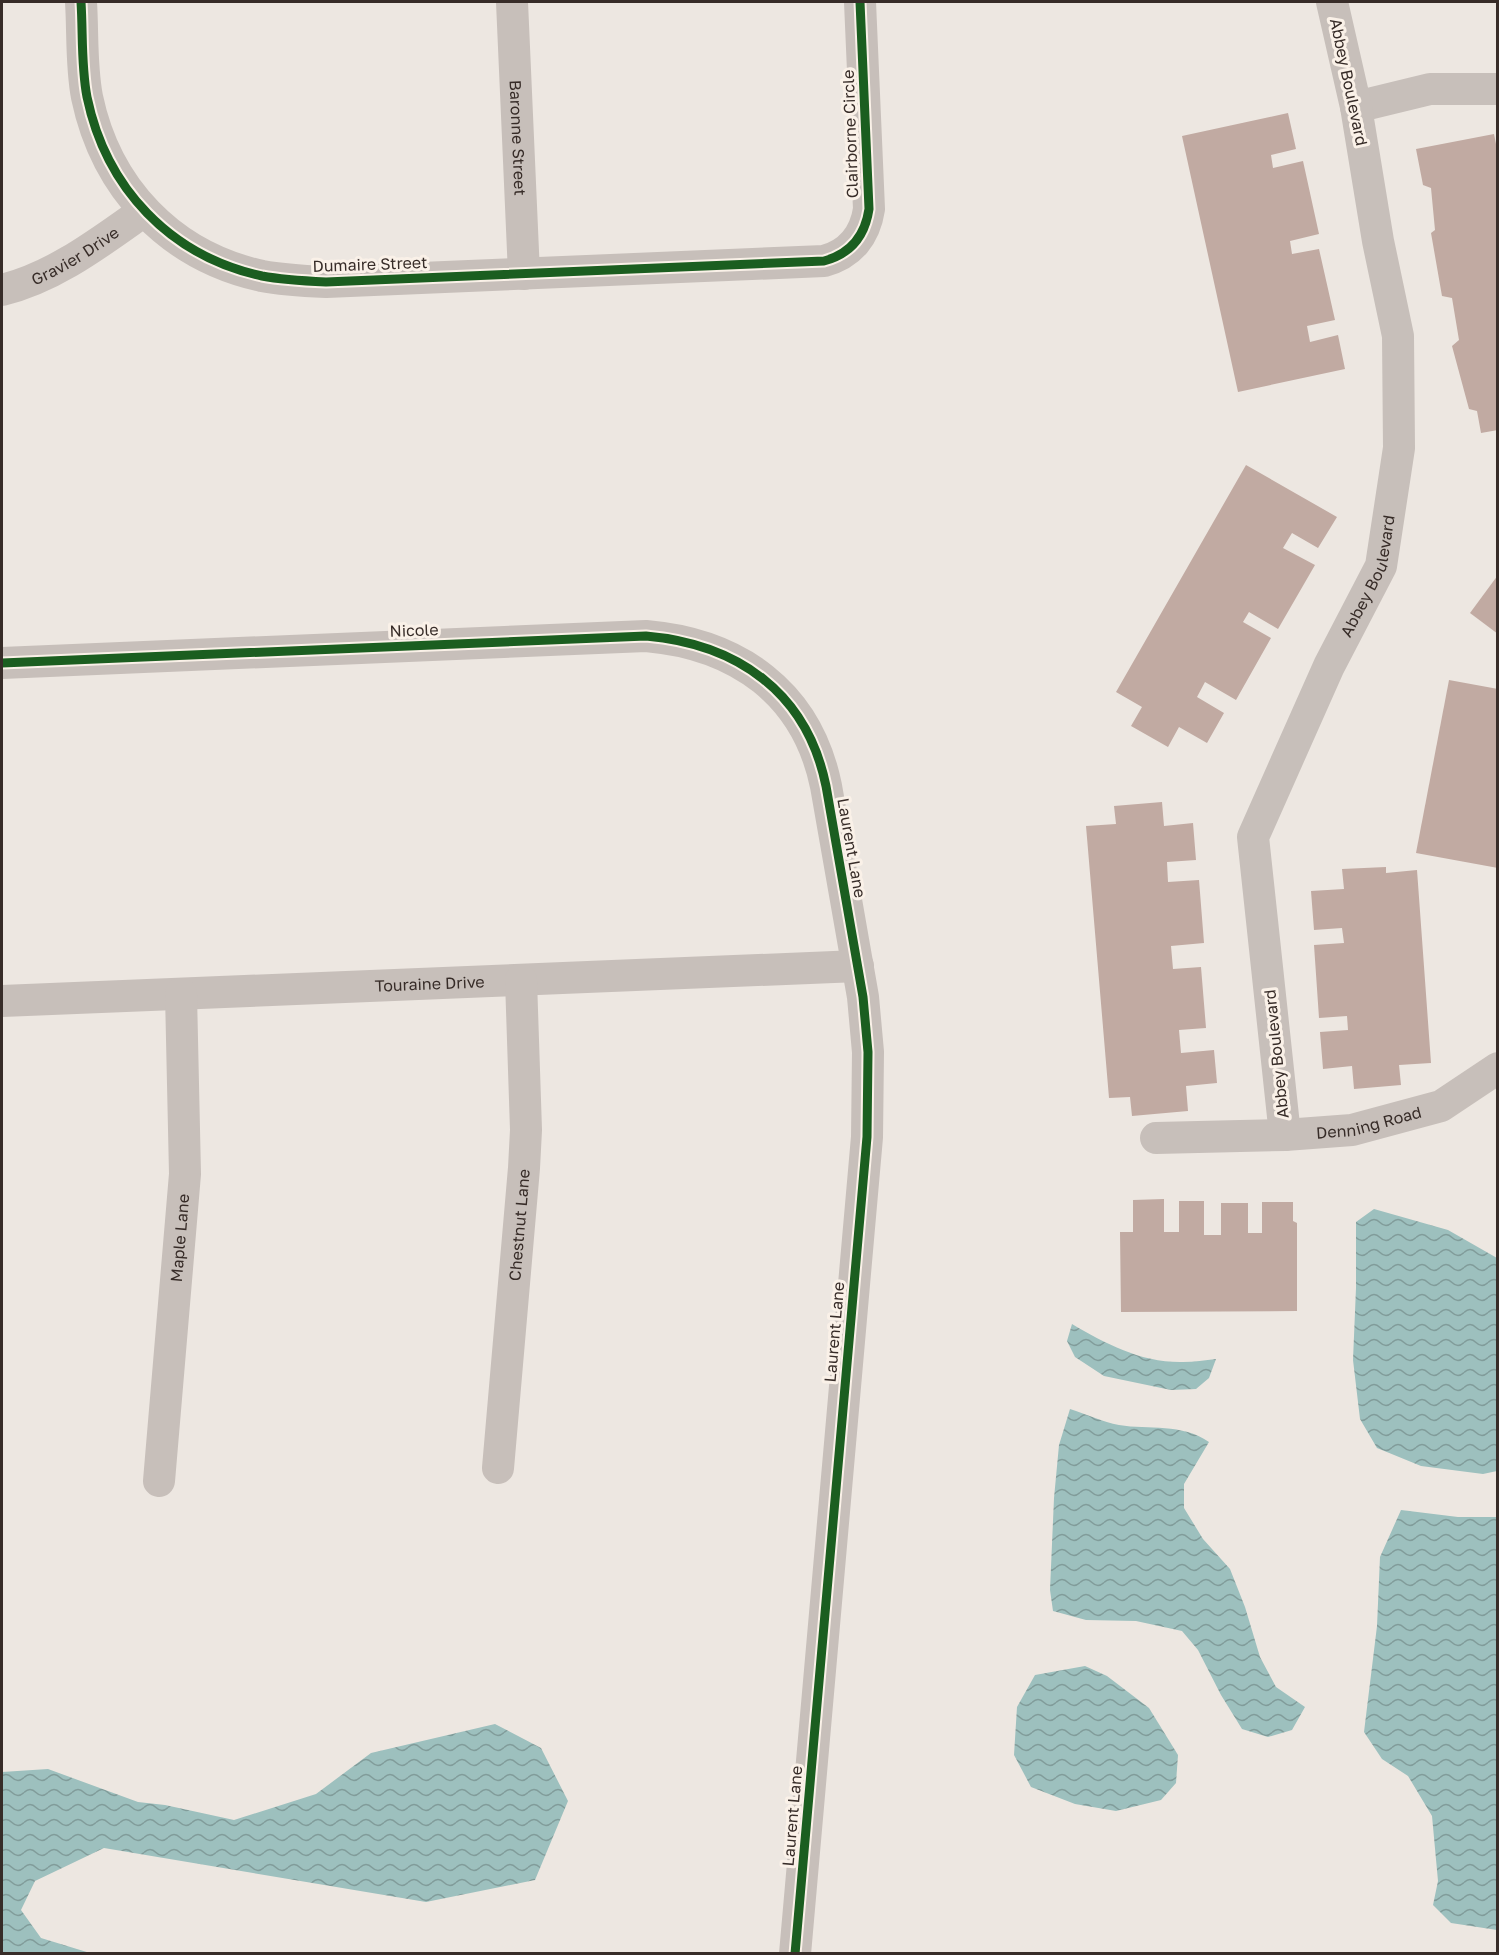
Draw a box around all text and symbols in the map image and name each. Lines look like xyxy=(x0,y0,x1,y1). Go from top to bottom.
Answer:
street label: Abbey Boulevard xyxy=(1326,16,1372,148)
street label: Clairborne Circle xyxy=(838,69,862,199)
street label: Baronne Street xyxy=(505,80,531,196)
street label: Gravier Drive xyxy=(28,222,123,289)
street label: Dumaire Street xyxy=(312,252,428,276)
street label: Abbey Boulevard xyxy=(1336,514,1399,640)
street label: Nicole xyxy=(389,619,439,641)
street label: Laurent Lane xyxy=(833,797,871,899)
street label: Touraine Drive xyxy=(374,971,485,996)
street label: Abbey Boulevard xyxy=(1259,988,1293,1120)
street label: Denning Road xyxy=(1315,1102,1424,1143)
street label: Chestnut Lane xyxy=(504,1168,534,1282)
street label: Maple Lane xyxy=(166,1193,193,1283)
street label: Laurent Lane xyxy=(820,1281,848,1383)
street label: Laurent Lane xyxy=(778,1765,806,1867)

